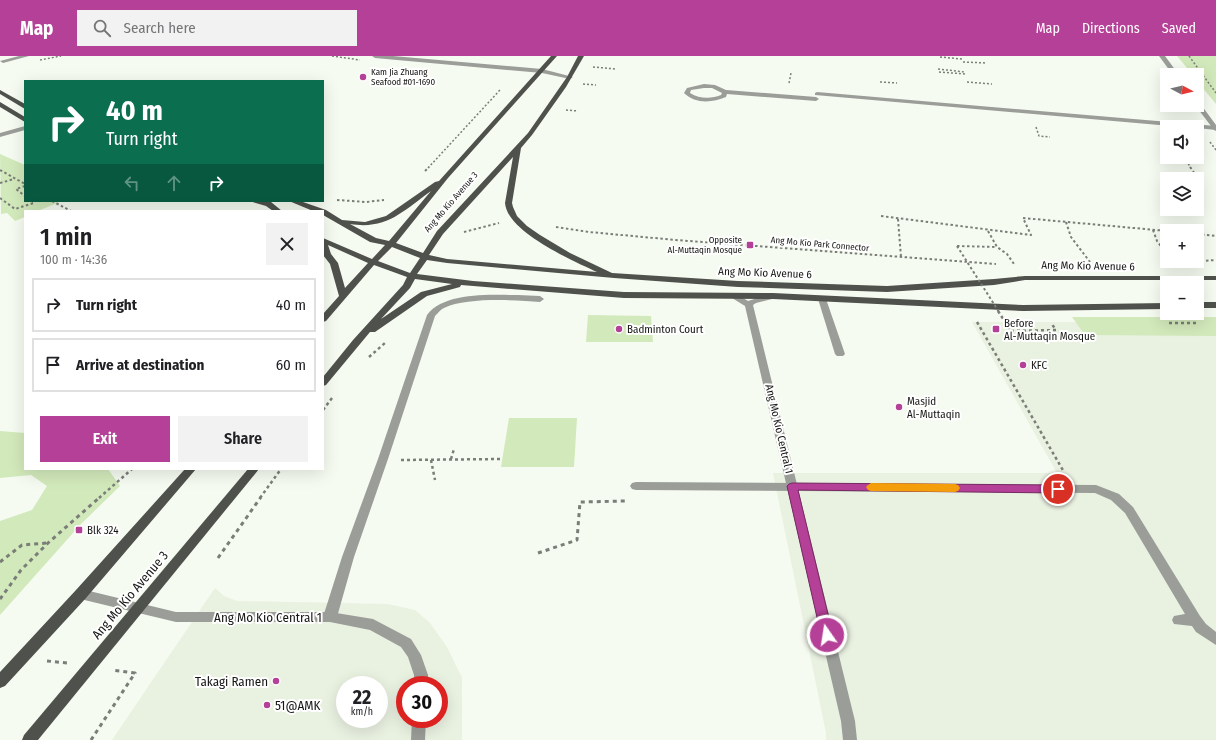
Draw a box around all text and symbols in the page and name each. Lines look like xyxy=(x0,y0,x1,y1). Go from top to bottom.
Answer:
search box xyxy=(77,10,357,46)
text: Map xyxy=(20,17,53,40)
icon: search xyxy=(91,17,113,39)
text: Search here xyxy=(123,19,196,37)
text: Map xyxy=(1036,20,1060,37)
text: Directions xyxy=(1082,20,1140,37)
text: Saved xyxy=(1162,20,1196,37)
place label: Kam Jia Zhuang Seafood #01-1690 xyxy=(371,67,435,87)
north arrow xyxy=(1160,68,1204,112)
map controls xyxy=(1160,68,1204,320)
marker: Kam Jia Zhuang Seafood #01-1690 xyxy=(358,72,368,82)
text: 40 m xyxy=(106,94,163,127)
icon: right xyxy=(40,96,92,148)
button: sound xyxy=(1160,120,1204,164)
text: Turn right xyxy=(106,128,178,150)
street label: Ang Mo Kio Avenue 3 xyxy=(422,170,480,234)
icon: left xyxy=(121,172,143,194)
icon: ahead xyxy=(163,172,185,194)
icon: right xyxy=(205,172,227,194)
button: layers xyxy=(1160,172,1204,216)
text: 1 min xyxy=(40,223,92,251)
button: close xyxy=(266,223,308,265)
button: + xyxy=(1160,224,1204,268)
place label: Opposite Al-Muttaqin Mosque xyxy=(667,235,743,255)
street label: Ang Mo Kio Park Connector xyxy=(770,235,870,253)
marker: Opposite Al-Muttaqin Mosque xyxy=(745,240,755,250)
text: 100 m · 14:36 xyxy=(40,252,107,267)
street label: Ang Mo Kio Avenue 6 xyxy=(1041,259,1135,273)
street label: Ang Mo Kio Avenue 6 xyxy=(718,265,813,281)
button: − xyxy=(1160,276,1204,320)
icon: right xyxy=(42,294,64,316)
text: Turn right xyxy=(76,296,137,314)
text: 40 m xyxy=(276,296,306,314)
place label: Before Al-Muttaqin Mosque xyxy=(1004,317,1095,343)
place label: Badminton Court xyxy=(627,323,704,336)
marker: Badminton Court xyxy=(614,324,624,334)
marker: Before Al-Muttaqin Mosque xyxy=(991,324,1001,334)
icon: arrive xyxy=(42,354,64,376)
text: Arrive at destination xyxy=(76,356,204,374)
text: 60 m xyxy=(276,356,306,374)
place label: KFC xyxy=(1031,359,1047,372)
marker: KFC xyxy=(1018,360,1028,370)
street label: Ang Mo Kio Central 1 xyxy=(762,383,796,475)
place label: Masjid Al-Muttaqin xyxy=(907,395,960,421)
marker: Masjid Al-Muttaqin xyxy=(894,402,904,412)
button: Exit xyxy=(40,416,170,462)
button: Share xyxy=(178,416,308,462)
pin xyxy=(1041,472,1075,506)
icon: arrive xyxy=(1047,478,1069,500)
place label: Blk 324 xyxy=(87,524,119,537)
marker: Blk 324 xyxy=(74,525,84,535)
street label: Ang Mo Kio Avenue 3 xyxy=(89,548,171,642)
street label: Ang Mo Kio Central 1 xyxy=(214,610,322,625)
position arrow xyxy=(806,614,848,656)
place label: Takagi Ramen xyxy=(195,674,268,689)
marker: Takagi Ramen xyxy=(271,676,281,686)
speed limit sign: 30 xyxy=(396,676,448,728)
text: 22 xyxy=(353,685,371,709)
place label: 51@AMK xyxy=(275,698,320,713)
marker: 51@AMK xyxy=(262,700,272,710)
text: km/h xyxy=(351,706,373,718)

